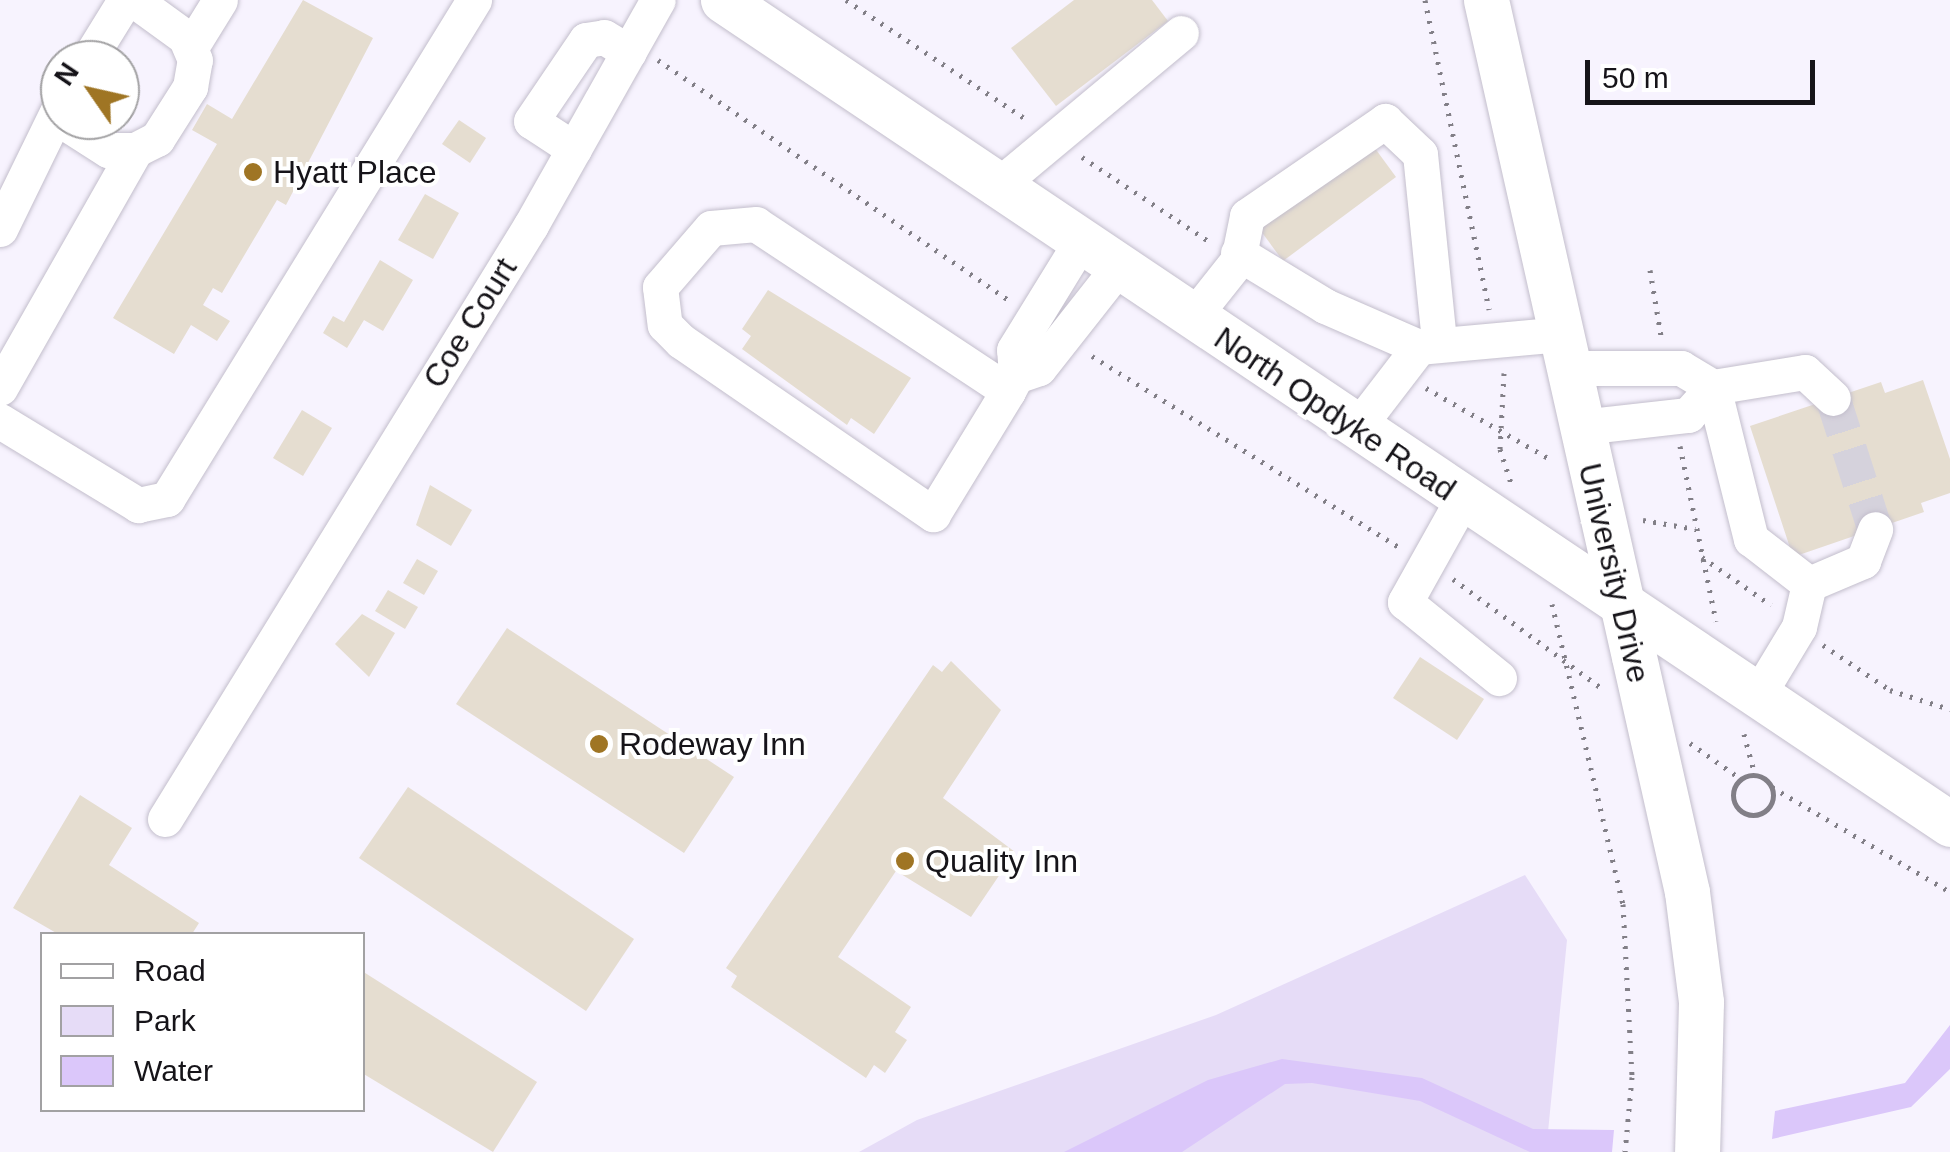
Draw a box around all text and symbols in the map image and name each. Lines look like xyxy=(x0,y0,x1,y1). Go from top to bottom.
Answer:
north arrow xyxy=(40,40,140,140)
scale bar xyxy=(1590,40,1820,102)
text: N xyxy=(48,57,85,91)
text: 50 m xyxy=(1602,61,1669,94)
place label: Hyatt Place xyxy=(273,153,437,191)
marker: Hyatt Place xyxy=(242,161,264,183)
street label: Coe Court xyxy=(415,251,525,395)
street label: North Opdyke Road xyxy=(1207,319,1463,509)
street label: University Drive xyxy=(1570,460,1658,686)
place label: Rodeway Inn xyxy=(619,725,806,763)
marker: Rodeway Inn xyxy=(588,733,610,755)
place label: Quality Inn xyxy=(925,842,1078,880)
marker: Quality Inn xyxy=(894,850,916,872)
legend xyxy=(40,932,365,1112)
text: Road xyxy=(134,954,206,987)
text: Park xyxy=(134,1004,196,1037)
text: Water xyxy=(134,1054,213,1087)

